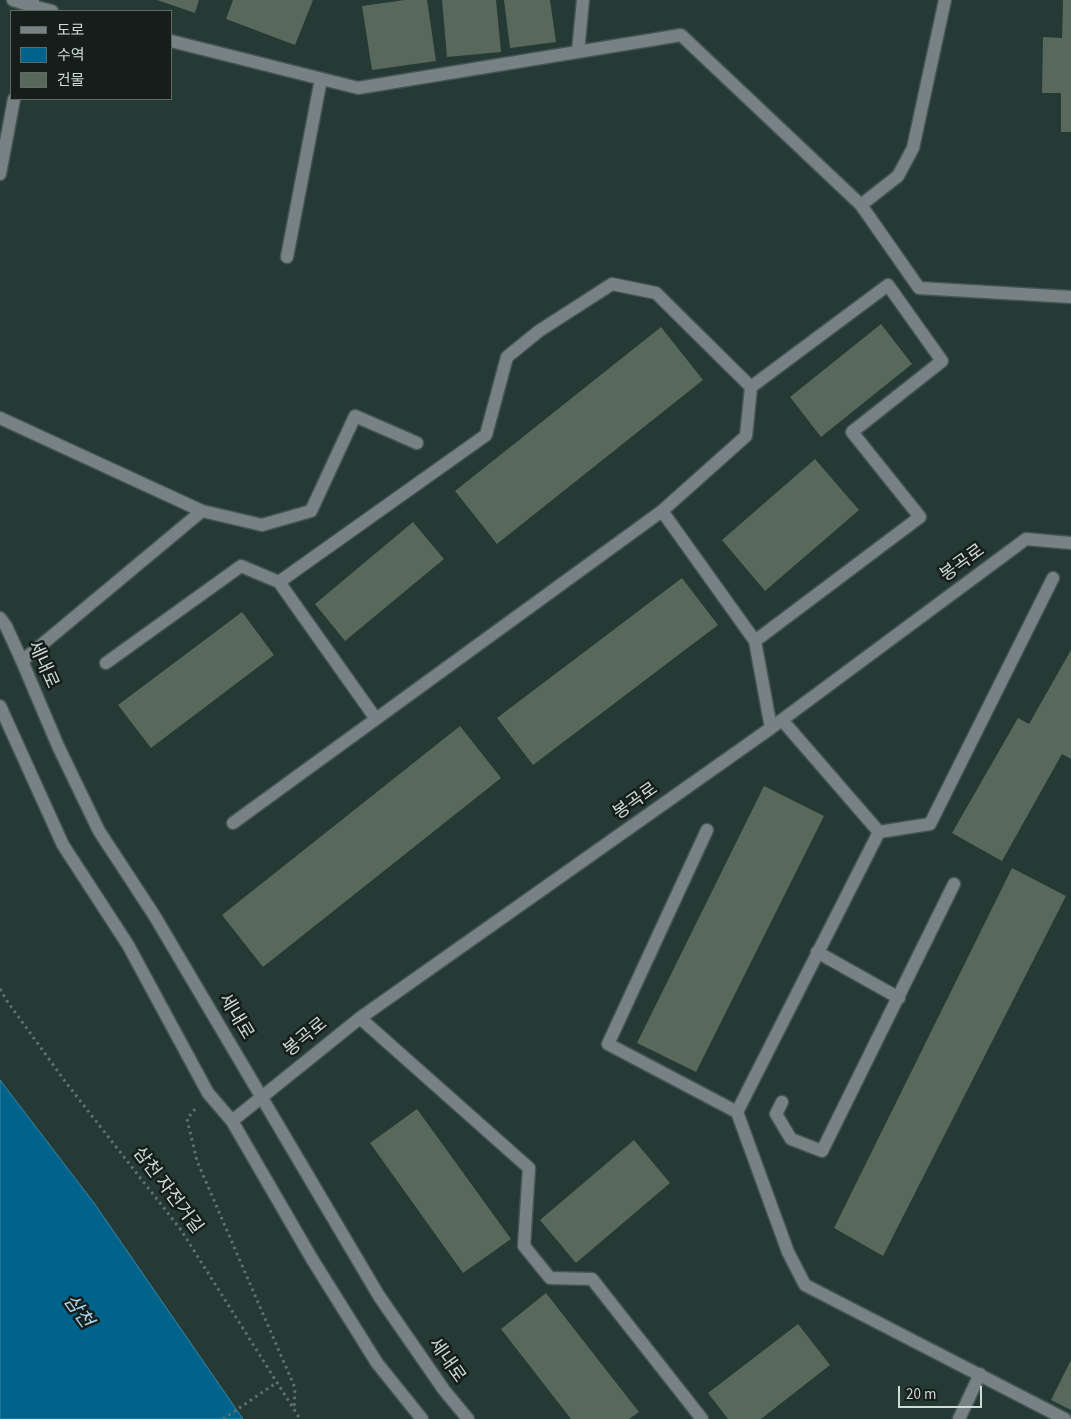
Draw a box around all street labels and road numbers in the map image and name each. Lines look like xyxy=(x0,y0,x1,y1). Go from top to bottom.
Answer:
street label: 봉곡로 xyxy=(937,541,989,587)
street label: 세내로 xyxy=(22,638,62,692)
street label: 봉곡로 xyxy=(609,779,663,825)
street label: 세내로 xyxy=(213,990,257,1044)
street label: 봉곡로 xyxy=(280,1014,332,1062)
street label: 삼천 자전거길 xyxy=(127,1143,207,1239)
street label: 세내로 xyxy=(423,1334,469,1388)

